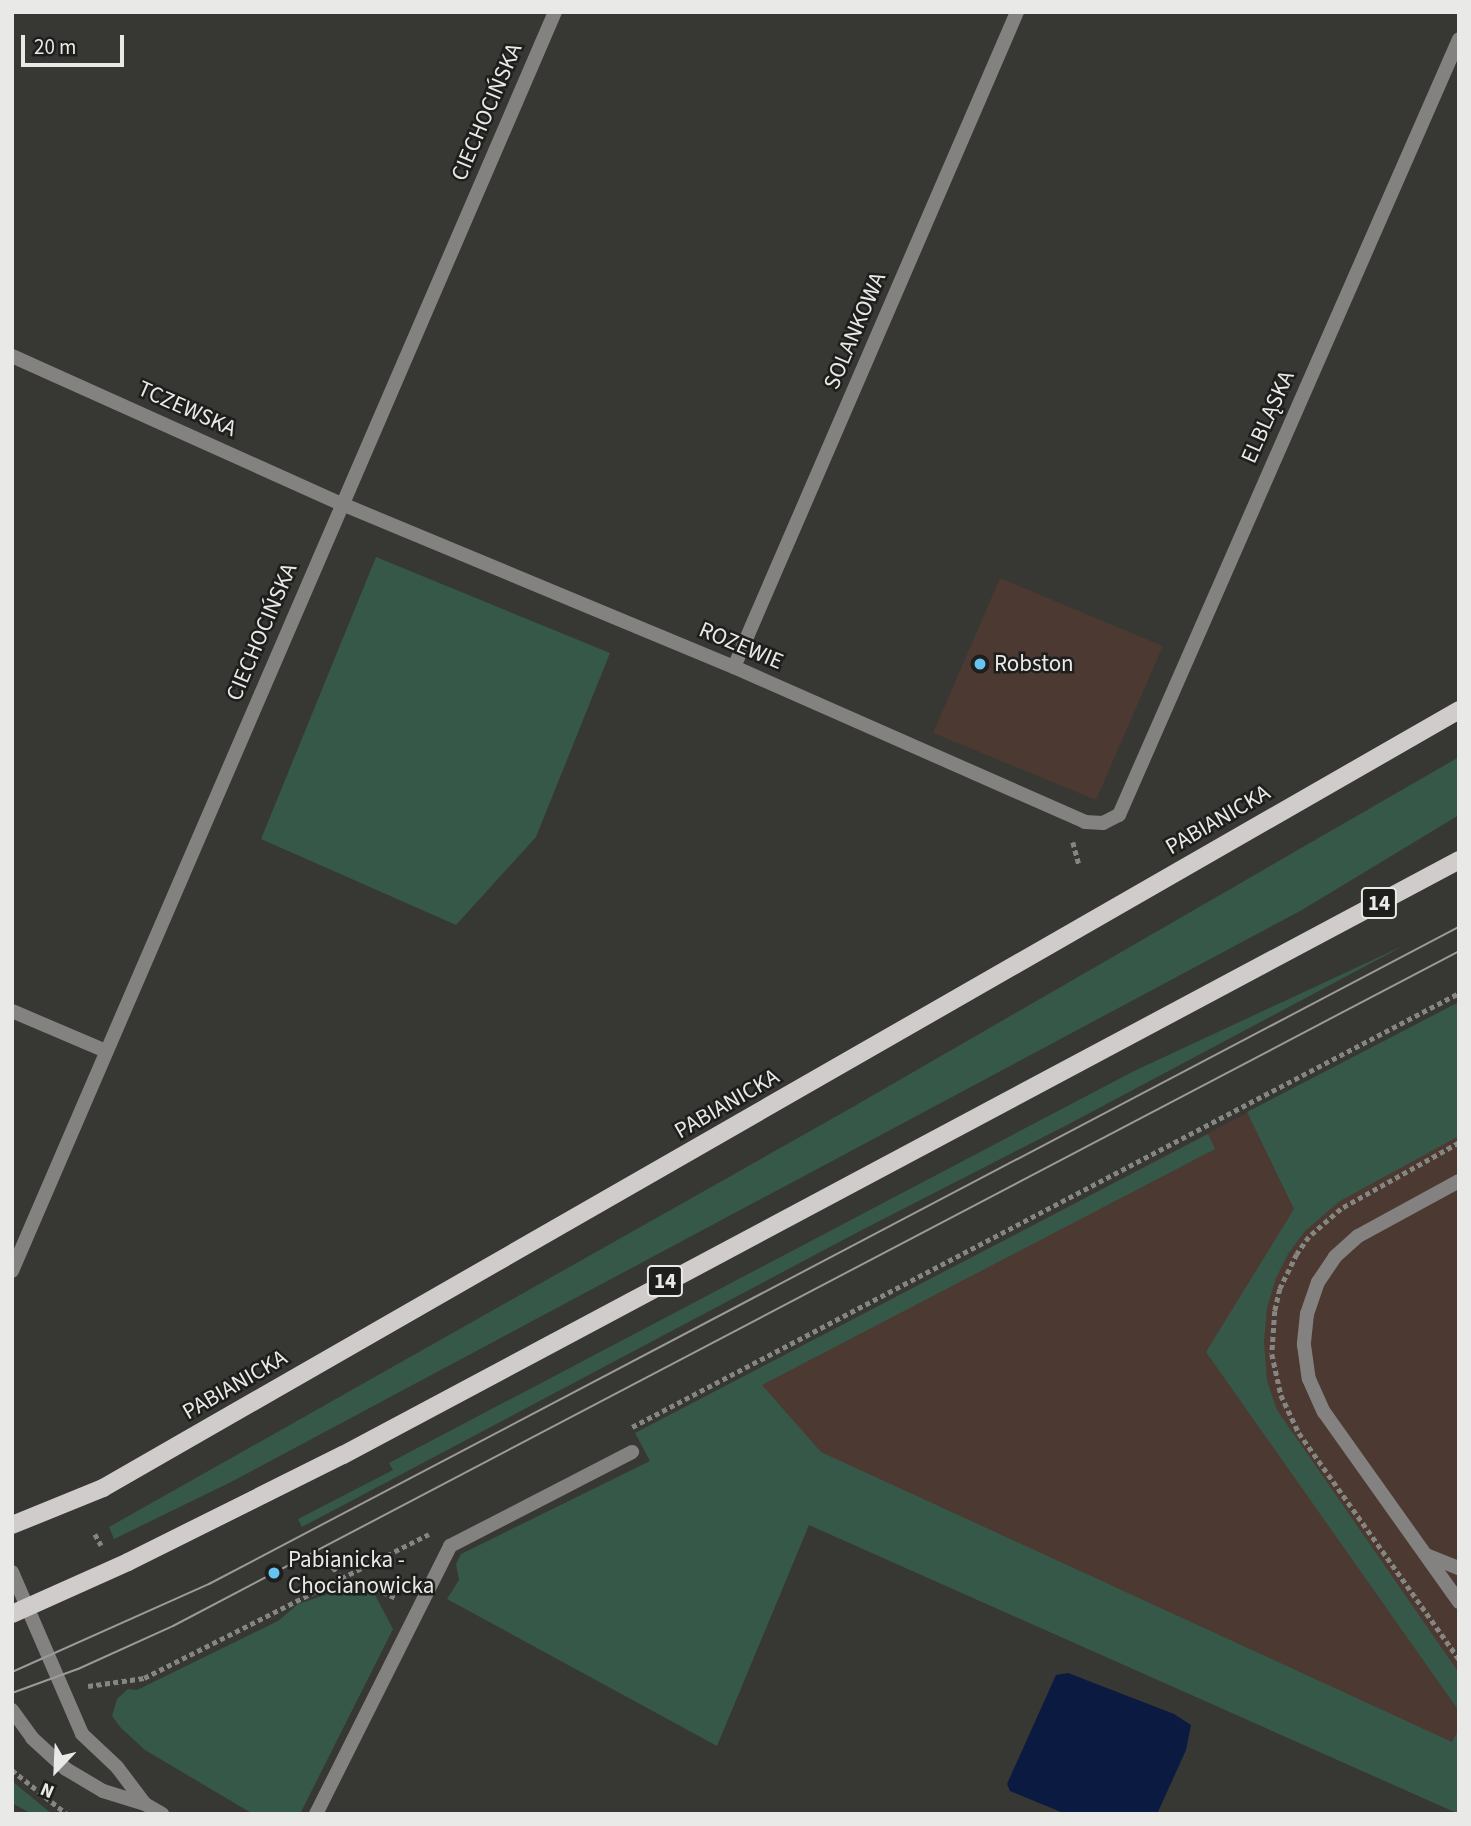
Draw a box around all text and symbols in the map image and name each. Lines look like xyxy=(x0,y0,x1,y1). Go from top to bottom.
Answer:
scale bar xyxy=(24,21,128,65)
text: 20 m xyxy=(34,32,76,62)
street label: CIECHOCIŃSKA xyxy=(446,39,528,185)
street label: SOLANKOWA xyxy=(818,268,892,394)
street label: ELBLĄSKA xyxy=(1235,366,1301,468)
street label: TCZEWSKA xyxy=(133,375,241,443)
street label: CIECHOCIŃSKA xyxy=(221,559,303,705)
street label: ROZEWIE xyxy=(695,616,787,676)
place label: Robston xyxy=(994,650,1074,678)
marker: Robston xyxy=(972,656,988,672)
street label: PABIANICKA xyxy=(1161,779,1275,861)
road number: 14 xyxy=(1360,886,1398,920)
street label: PABIANICKA xyxy=(670,1063,784,1145)
road number: 14 xyxy=(646,1264,684,1298)
street label: PABIANICKA xyxy=(178,1344,292,1426)
place label: Pabianicka - Chocianowicka xyxy=(288,1546,434,1600)
marker: Pabianicka - Chocianowicka xyxy=(266,1565,282,1581)
north arrow xyxy=(21,1735,91,1805)
text: N xyxy=(37,1775,59,1805)

